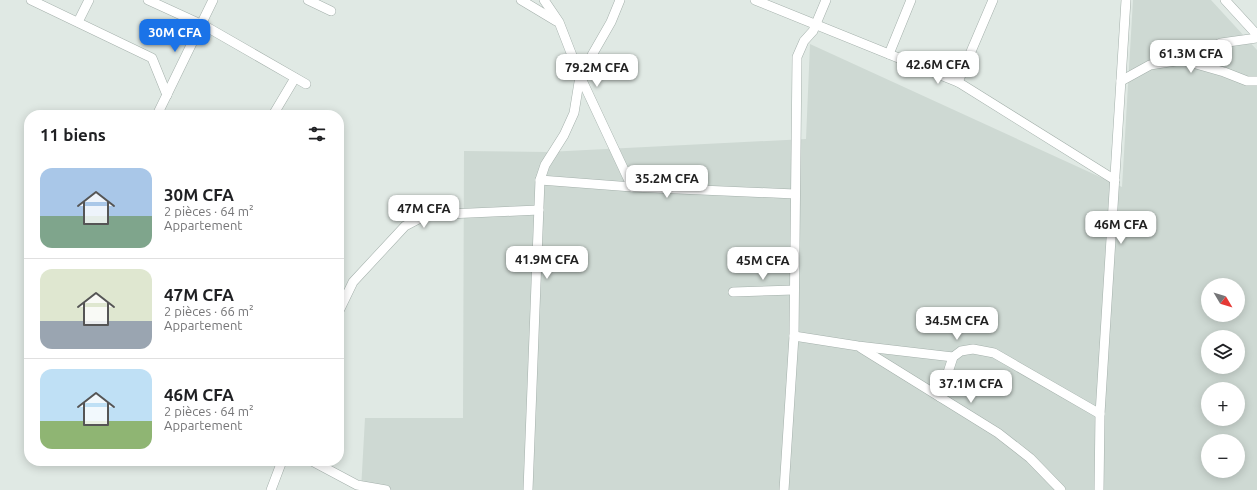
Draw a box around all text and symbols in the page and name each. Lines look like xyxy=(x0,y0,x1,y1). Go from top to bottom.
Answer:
pin: 30M CFA xyxy=(138,19,212,53)
text: 30M CFA xyxy=(148,25,202,39)
pin: 61.3M CFA xyxy=(1145,40,1237,74)
text: 61.3M CFA xyxy=(1159,46,1223,60)
pin: 42.6M CFA xyxy=(892,51,984,85)
pin: 79.2M CFA xyxy=(551,54,643,88)
text: 42.6M CFA xyxy=(906,57,970,71)
text: 79.2M CFA xyxy=(565,60,629,74)
icon: filters xyxy=(306,123,328,145)
text: 11 biens xyxy=(40,125,106,144)
pin: 35.2M CFA xyxy=(621,165,713,199)
text: 35.2M CFA xyxy=(635,171,699,185)
icon: home xyxy=(72,184,120,232)
text: 30M CFA xyxy=(164,185,234,204)
pin: 47M CFA xyxy=(387,195,461,229)
text: 47M CFA xyxy=(397,201,451,215)
text: 2 pièces · 64 m² xyxy=(164,204,254,218)
pin: 46M CFA xyxy=(1084,211,1158,245)
text: 46M CFA xyxy=(1094,217,1148,231)
text: Appartement xyxy=(164,218,242,232)
pin: 41.9M CFA xyxy=(501,246,593,280)
pin: 45M CFA xyxy=(726,247,800,281)
text: 41.9M CFA xyxy=(515,252,579,266)
text: 45M CFA xyxy=(736,253,790,267)
north arrow xyxy=(1201,278,1245,322)
map controls xyxy=(1201,278,1245,478)
icon: home xyxy=(72,285,120,333)
text: 47M CFA xyxy=(164,285,234,304)
text: 2 pièces · 66 m² xyxy=(164,304,254,318)
pin: 34.5M CFA xyxy=(911,307,1003,341)
text: 34.5M CFA xyxy=(925,313,989,327)
text: Appartement xyxy=(164,318,242,332)
button: layers xyxy=(1201,330,1245,374)
pin: 37.1M CFA xyxy=(925,370,1017,404)
text: 37.1M CFA xyxy=(939,376,1003,390)
button: + xyxy=(1201,382,1245,426)
icon: home xyxy=(72,385,120,433)
text: 46M CFA xyxy=(164,385,234,404)
text: 2 pièces · 64 m² xyxy=(164,404,254,418)
text: Appartement xyxy=(164,418,242,432)
button: − xyxy=(1201,434,1245,478)

